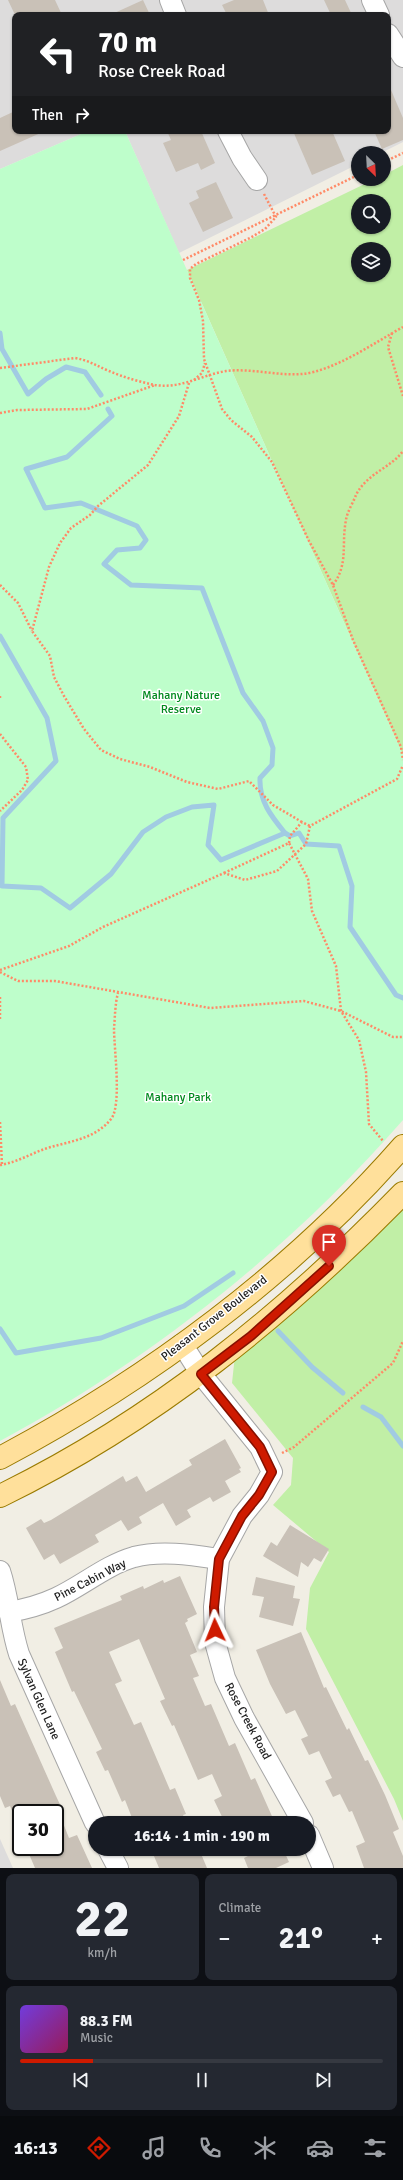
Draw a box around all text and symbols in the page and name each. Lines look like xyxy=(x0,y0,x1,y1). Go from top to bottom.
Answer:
text: 70 m xyxy=(98,26,157,60)
icon: left xyxy=(32,28,84,80)
text: Rose Creek Road xyxy=(98,60,225,82)
icon: right xyxy=(71,104,93,126)
text: Then xyxy=(32,106,63,124)
north arrow xyxy=(351,146,391,186)
map controls xyxy=(351,146,391,282)
button: search xyxy=(351,194,391,234)
button: layers xyxy=(351,242,391,282)
park label: Mahany Nature Reserve xyxy=(142,688,220,717)
park label: Mahany Park xyxy=(145,1090,211,1105)
pin xyxy=(312,1225,346,1266)
icon: arrive xyxy=(318,1231,340,1253)
street label: Pleasant Grove Boulevard xyxy=(158,1272,270,1364)
street label: Pine Cabin Way xyxy=(52,1556,129,1605)
position arrow xyxy=(194,1609,236,1651)
street label: Sylvan Glen Lane xyxy=(14,1656,63,1742)
street label: Rose Creek Road xyxy=(221,1680,274,1762)
speed limit sign: 30 xyxy=(12,1804,64,1856)
text: 16:14 · 1 min · 190 m xyxy=(134,1827,270,1845)
text: 22 xyxy=(74,1887,130,1951)
text: Climate xyxy=(219,1900,261,1916)
text: 21° xyxy=(279,1920,323,1957)
text: − xyxy=(219,1925,230,1952)
text: + xyxy=(371,1925,383,1952)
text: km/h xyxy=(88,1945,117,1961)
text: 88.3 FM xyxy=(80,2012,132,2030)
text: Music xyxy=(80,2030,113,2046)
icon: previous xyxy=(70,2069,92,2091)
icon: pause xyxy=(191,2069,213,2091)
icon: next xyxy=(312,2069,334,2091)
icon: directions xyxy=(85,2134,113,2162)
icon: music xyxy=(140,2134,168,2162)
icon: phone xyxy=(196,2134,224,2162)
icon: climate xyxy=(251,2134,279,2162)
icon: car xyxy=(306,2134,334,2162)
icon: filters xyxy=(361,2134,389,2162)
text: 16:13 xyxy=(14,2137,58,2159)

